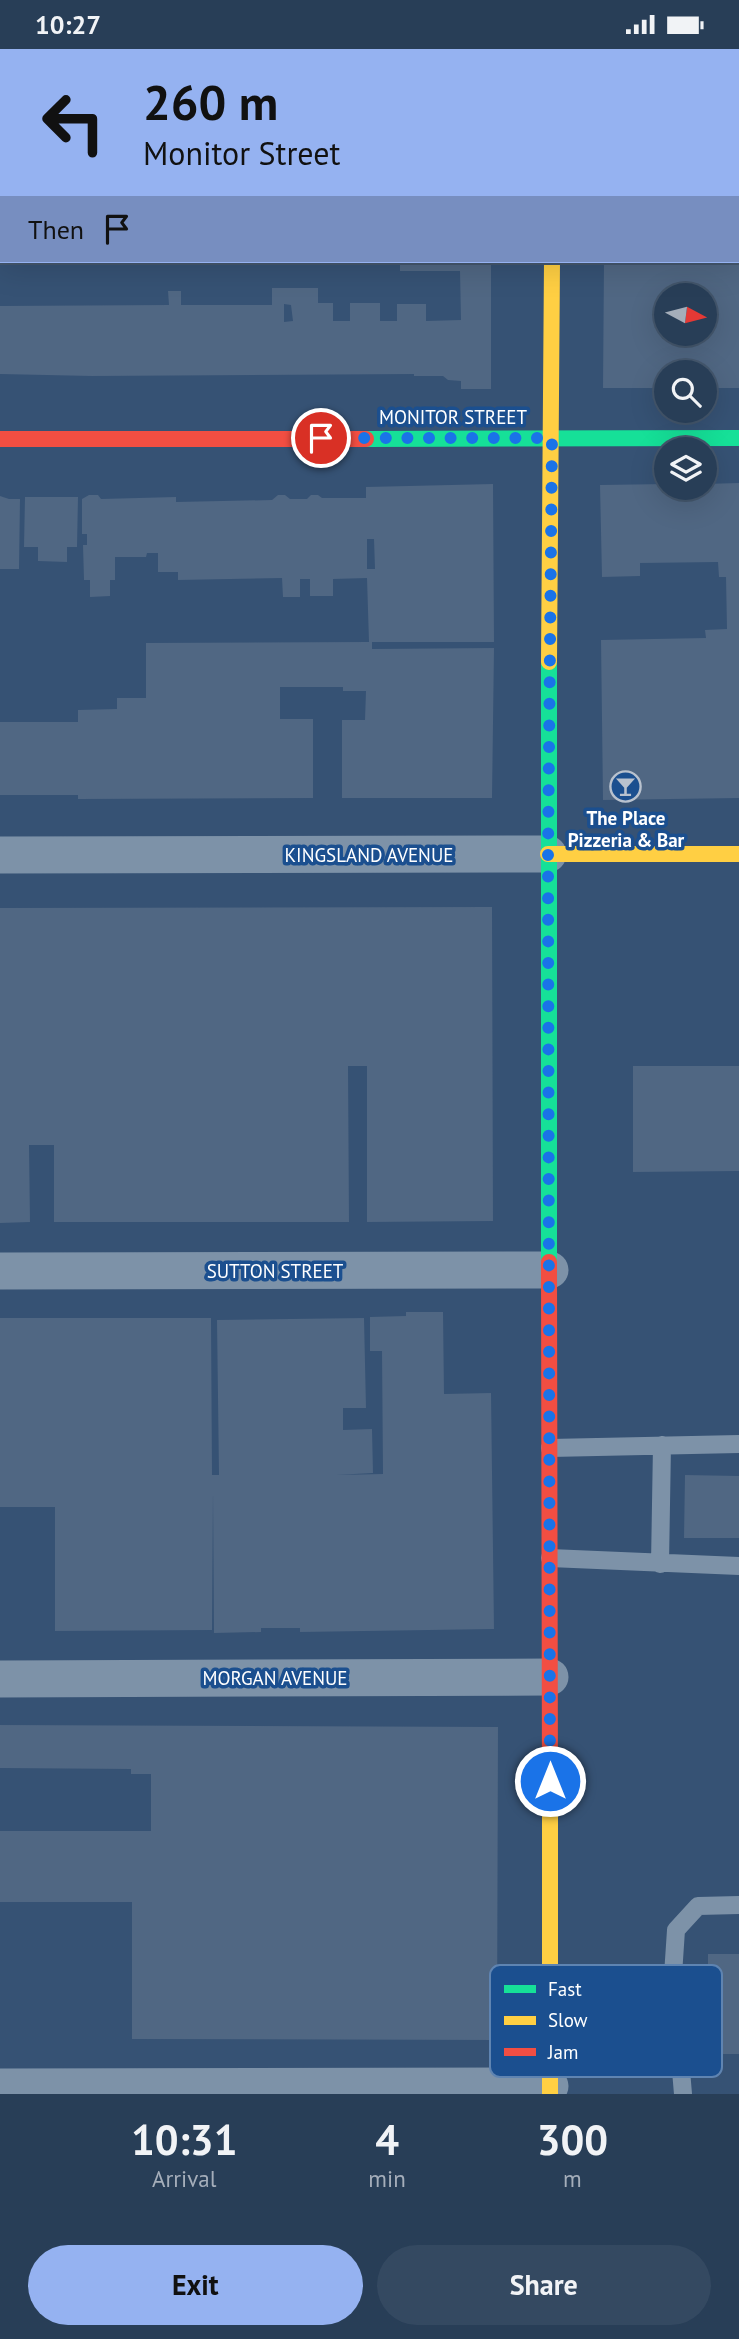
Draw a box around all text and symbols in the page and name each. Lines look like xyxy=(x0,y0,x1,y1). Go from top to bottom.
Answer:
text: 10:27 xyxy=(35,8,101,41)
text: 260 m xyxy=(143,70,278,134)
icon: left xyxy=(28,77,119,168)
text: Monitor Street xyxy=(143,132,340,174)
icon: arrive xyxy=(98,210,136,248)
text: Then xyxy=(28,213,84,246)
north arrow xyxy=(654,283,718,347)
map controls xyxy=(654,283,717,500)
button: search xyxy=(654,360,717,423)
street label: MONITOR STREET xyxy=(379,405,528,429)
pin xyxy=(291,408,351,468)
icon: arrive xyxy=(302,419,340,457)
button: layers xyxy=(654,437,717,500)
bar icon: The Place Pizzeria & Bar xyxy=(609,770,643,804)
place label: The Place Pizzeria & Bar xyxy=(568,806,685,852)
street label: KINGSLAND AVENUE xyxy=(285,843,453,867)
street label: SUTTON STREET xyxy=(207,1259,344,1283)
street label: MORGAN AVENUE xyxy=(202,1666,348,1690)
position arrow xyxy=(513,1744,587,1818)
legend xyxy=(490,1965,722,2077)
text: Fast xyxy=(548,1977,582,2001)
text: Slow xyxy=(548,2008,588,2032)
text: Jam xyxy=(547,2040,578,2064)
text: 10:31 xyxy=(131,2112,237,2167)
text: 4 xyxy=(375,2112,399,2167)
text: 300 xyxy=(537,2112,608,2167)
text: Arrival xyxy=(152,2164,216,2193)
text: min xyxy=(368,2164,406,2193)
text: m xyxy=(563,2164,582,2193)
button: Exit xyxy=(28,2245,363,2325)
button: Share xyxy=(377,2245,711,2325)

